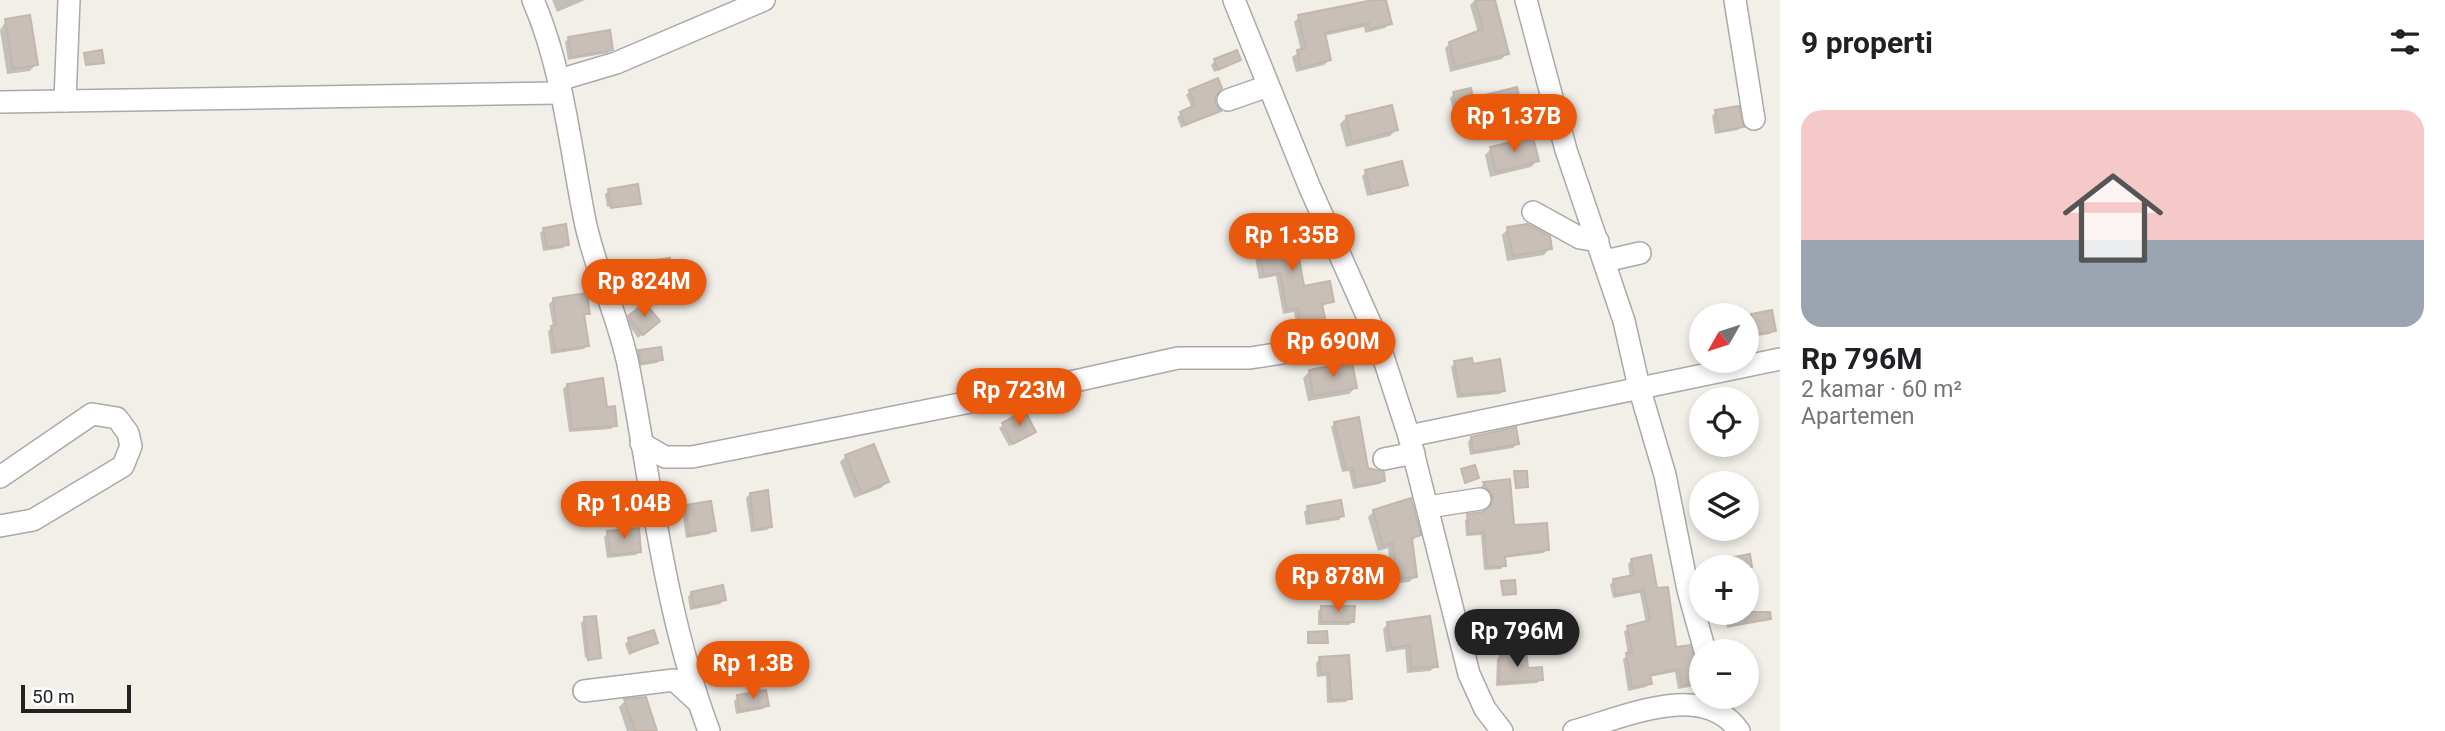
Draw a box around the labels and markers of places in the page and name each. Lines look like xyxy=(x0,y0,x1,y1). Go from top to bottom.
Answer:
pin: Rp 1.37B xyxy=(1442,94,1586,154)
pin: Rp 1.35B xyxy=(1220,214,1364,273)
pin: Rp 824M xyxy=(579,260,709,319)
pin: Rp 690M xyxy=(1268,320,1398,379)
pin: Rp 723M xyxy=(954,368,1084,428)
pin: Rp 1.04B xyxy=(552,482,696,541)
pin: Rp 878M xyxy=(1273,554,1403,614)
pin: Rp 796M xyxy=(1452,610,1582,669)
pin: Rp 1.3B xyxy=(688,642,818,701)

